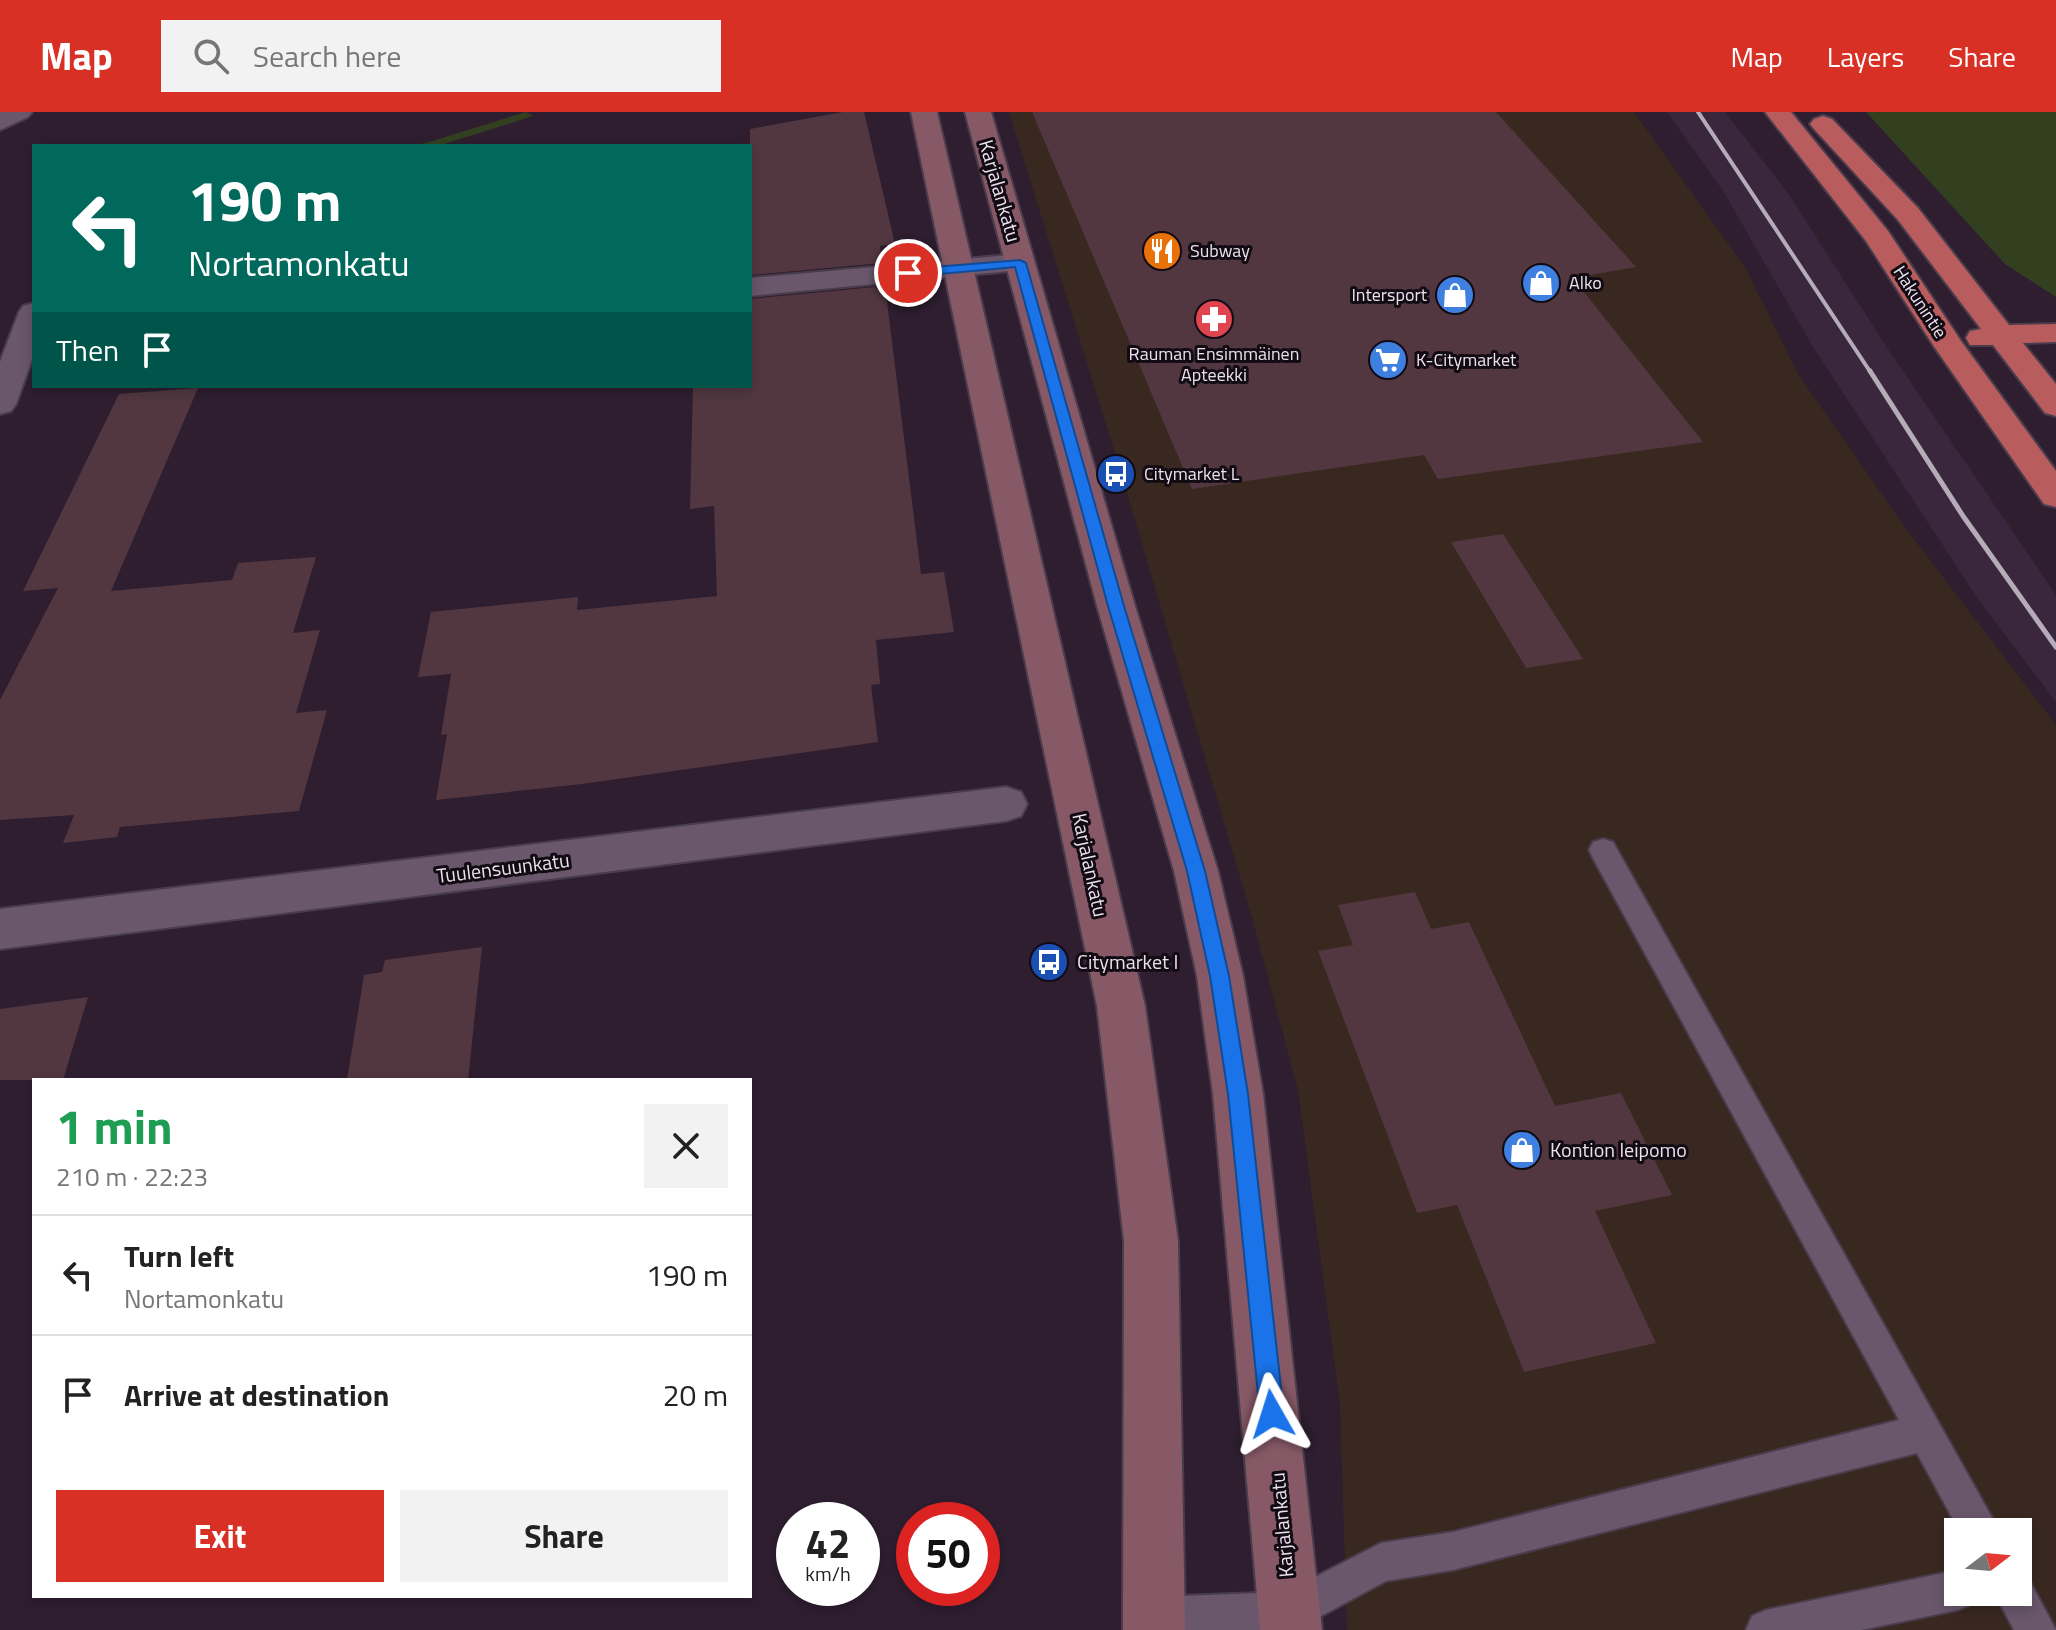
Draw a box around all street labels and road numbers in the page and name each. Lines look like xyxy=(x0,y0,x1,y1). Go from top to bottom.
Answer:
street label: Karjalankatu xyxy=(971,136,1030,246)
street label: Hakunintie xyxy=(1887,260,1954,343)
street label: Karjalankatu xyxy=(1064,810,1117,920)
street label: Tuulensuunkatu xyxy=(435,844,571,891)
street label: Karjalankatu xyxy=(1261,1471,1302,1579)

